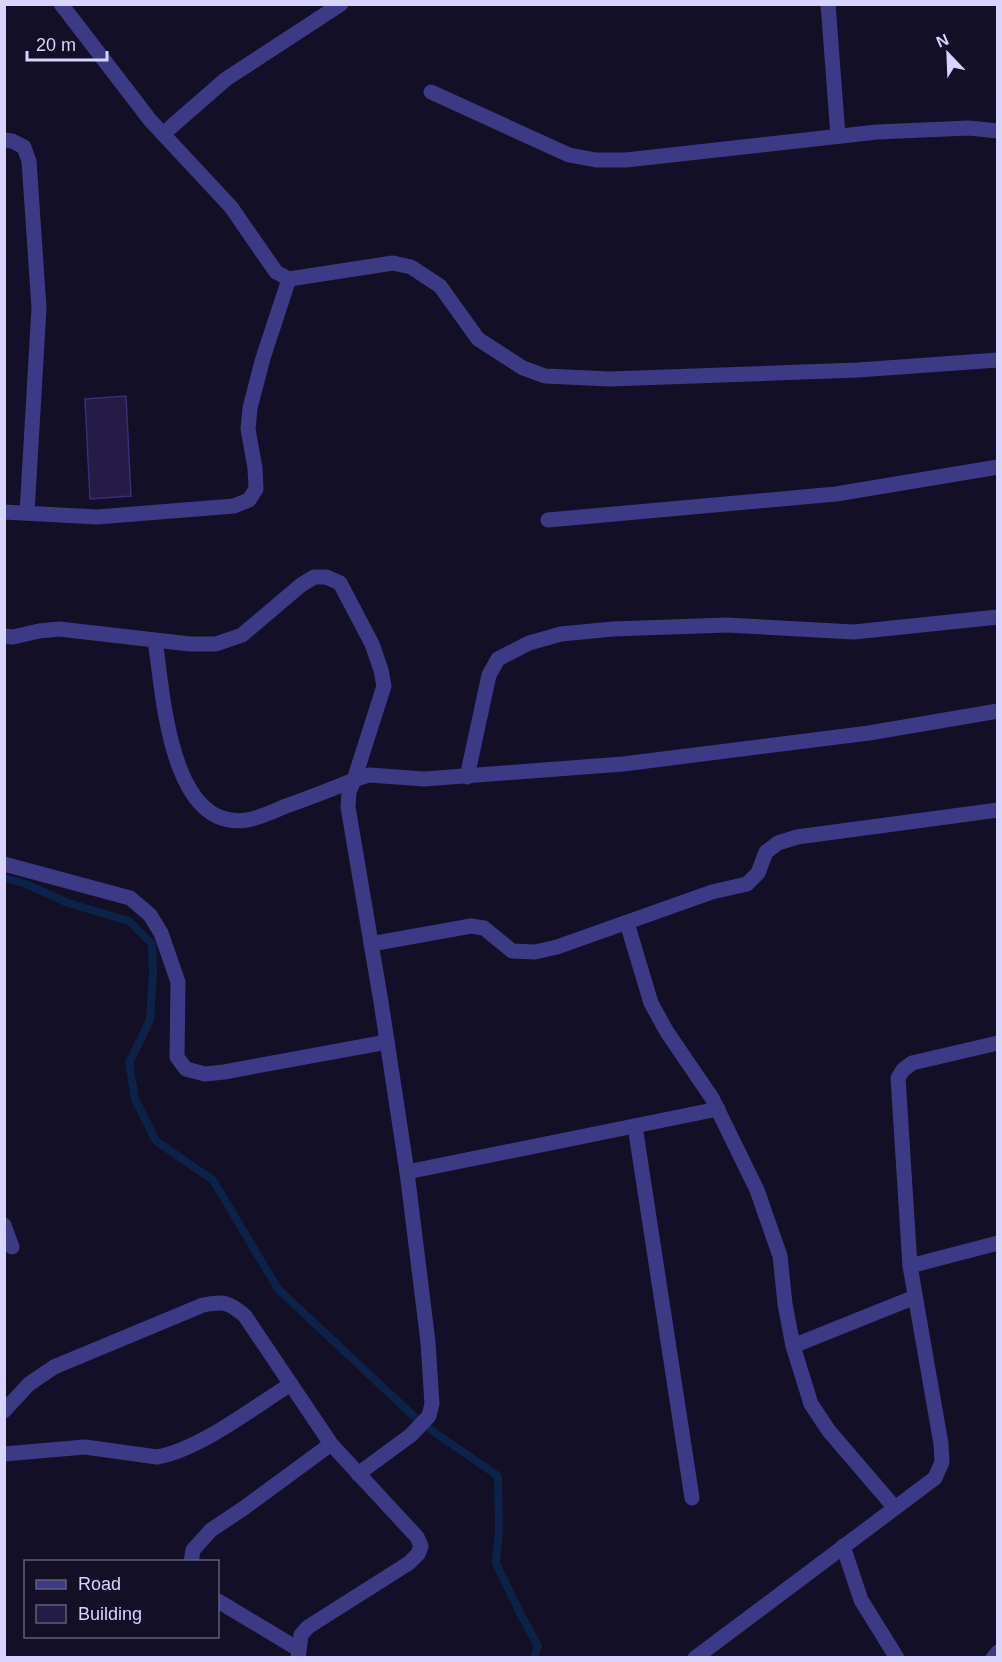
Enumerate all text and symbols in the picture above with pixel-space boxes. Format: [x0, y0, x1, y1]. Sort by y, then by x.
scale bar [27, 24, 106, 62]
north arrow [918, 24, 978, 84]
text: N [934, 31, 951, 51]
text: 20 m [36, 35, 76, 55]
legend [24, 1560, 219, 1638]
text: Road [78, 1574, 121, 1594]
text: Building [78, 1604, 142, 1624]

